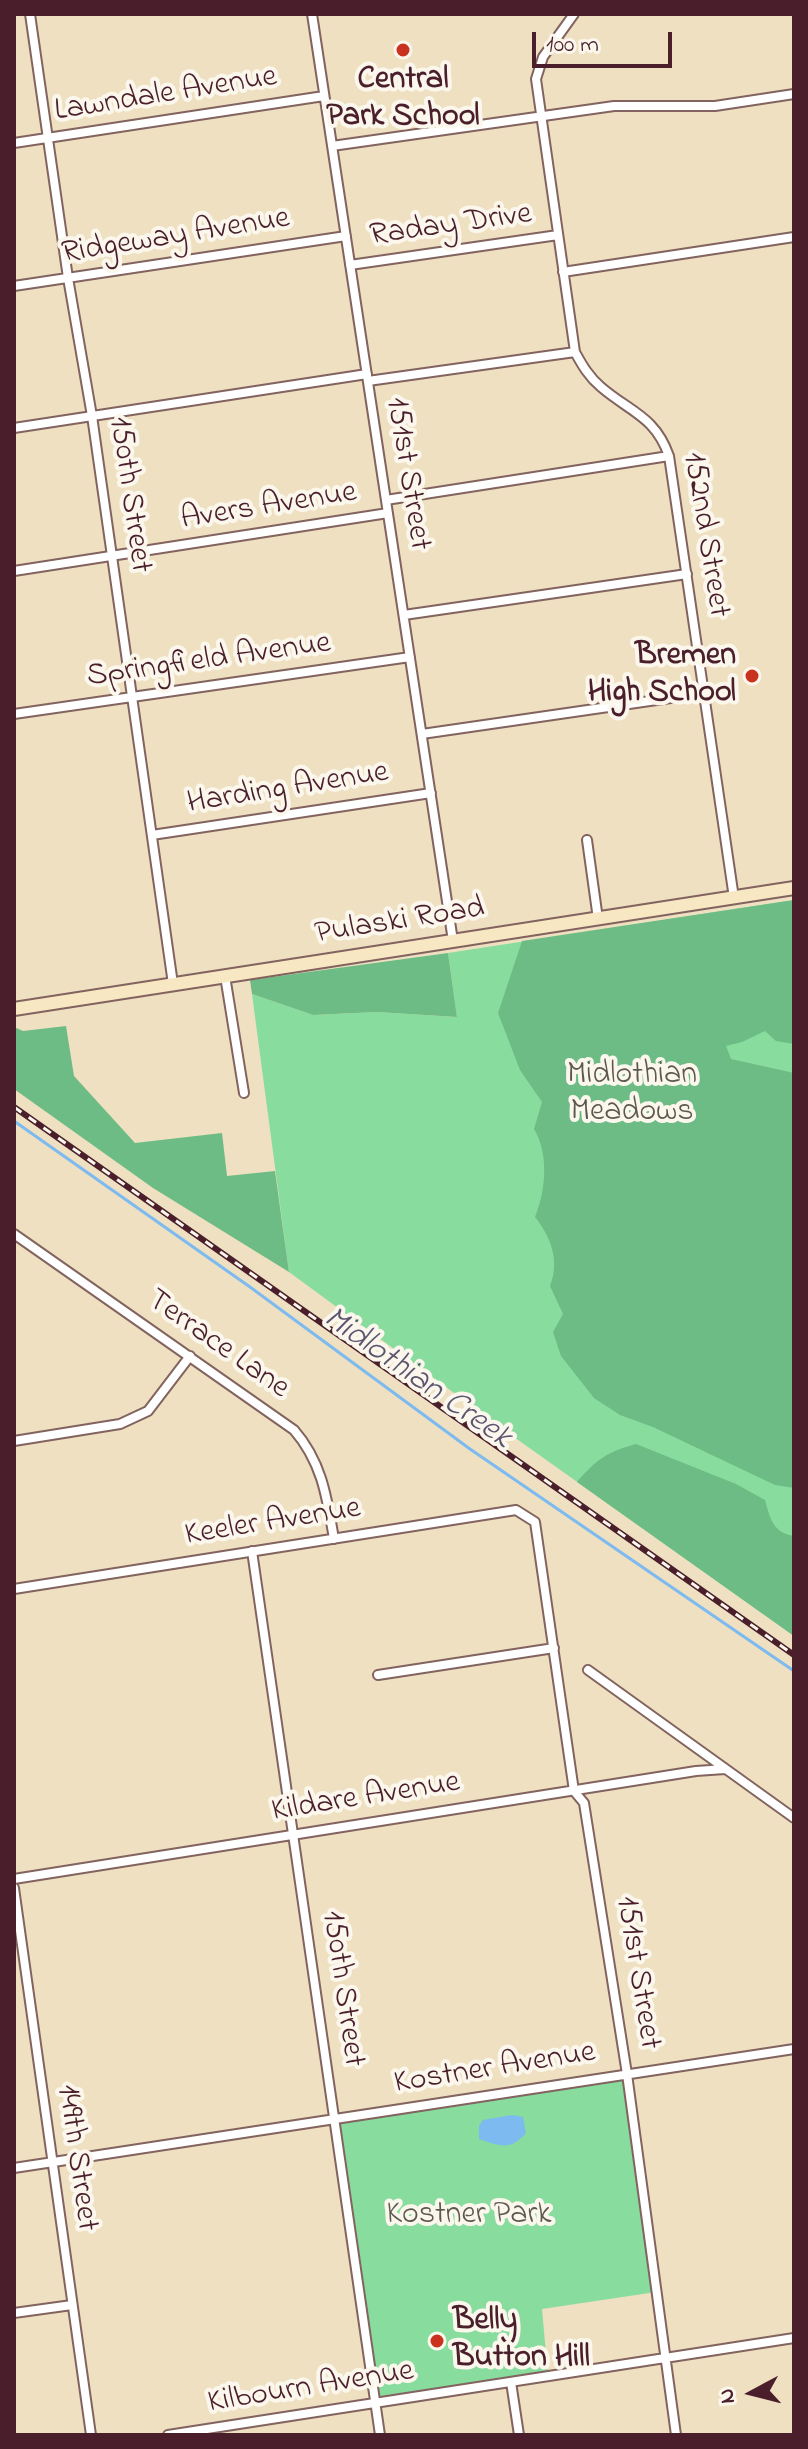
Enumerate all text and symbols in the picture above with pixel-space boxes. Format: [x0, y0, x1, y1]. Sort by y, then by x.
scale bar [536, 16, 676, 66]
text: 100 m [546, 28, 599, 63]
marker: Central Park School [394, 41, 412, 59]
street label: Lawndale Avenue [52, 59, 280, 133]
place label: Central Park School [326, 63, 480, 138]
street label: Raday Drive [368, 197, 534, 257]
street label: Ridgeway Avenue [59, 201, 293, 275]
street label: 151st Street [375, 395, 437, 553]
street label: 150th Street [98, 415, 158, 575]
street label: 152nd Street [672, 450, 736, 620]
street label: Avers Avenue [178, 475, 360, 541]
street label: Springfield Avenue [85, 626, 333, 698]
place label: Bremen High School [588, 639, 736, 714]
marker: Bremen High School [743, 667, 761, 685]
street label: Harding Avenue [185, 755, 391, 825]
street label: Pulaski Road [312, 891, 488, 955]
park label: Midlothian Meadows [567, 1058, 697, 1133]
street label: Terrace Lane [138, 1283, 296, 1409]
water label: Midlothian Creek [314, 1300, 518, 1460]
street label: Keeler Avenue [182, 1491, 364, 1557]
street label: Kildare Avenue [269, 1765, 463, 1833]
street label: 151st Street [605, 1894, 667, 2052]
street label: 150th Street [311, 1909, 371, 2069]
street label: Kostner Avenue [392, 2035, 598, 2105]
street label: 149th Street [46, 2082, 104, 2234]
park label: Kostner Park [386, 2198, 552, 2236]
place label: Belly Button Hill [453, 2304, 590, 2379]
marker: Belly Button Hill [428, 2332, 446, 2350]
north arrow [712, 2353, 792, 2433]
street label: Kilbourn Avenue [205, 2354, 417, 2424]
text: N [711, 2387, 745, 2405]

